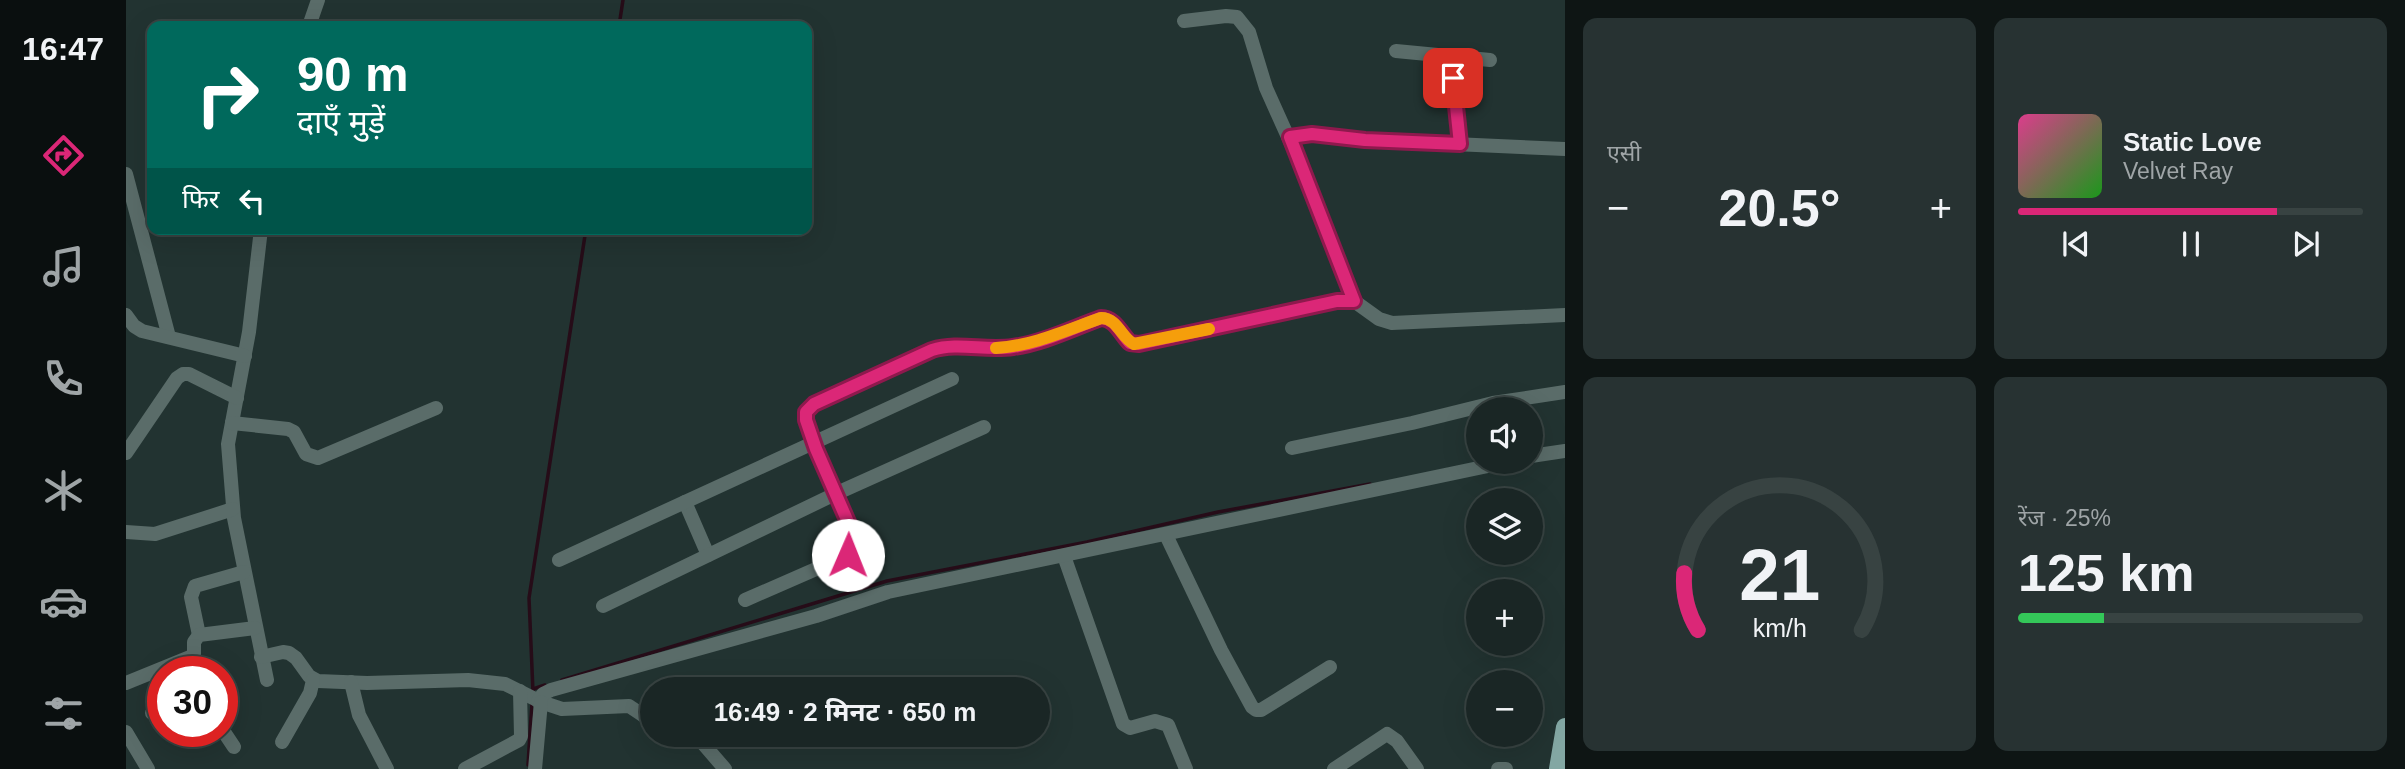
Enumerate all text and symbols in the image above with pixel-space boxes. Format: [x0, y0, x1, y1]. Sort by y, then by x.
text: 16:47 [22, 31, 104, 67]
text: 90 m [297, 47, 409, 101]
pin [1423, 48, 1483, 108]
icon: right [182, 49, 273, 140]
icon: arrive [1434, 59, 1472, 97]
text: दाएँ मुड़ें [297, 104, 385, 140]
text: Static Love [2123, 127, 2262, 157]
icon: directions [39, 131, 88, 180]
text: एसी [1607, 140, 1641, 166]
text: Velvet Ray [2123, 158, 2233, 184]
text: 20.5° [1718, 179, 1841, 237]
icon: left [233, 182, 271, 220]
text: फिर [182, 184, 219, 214]
text: − [1607, 187, 1629, 229]
text: + [1930, 187, 1952, 229]
icon: previous [2057, 225, 2095, 263]
icon: pause [2172, 225, 2210, 263]
icon: next [2287, 225, 2325, 263]
icon: music [39, 242, 88, 291]
icon: phone [39, 354, 88, 403]
map controls [1466, 397, 1543, 747]
button: sound [1466, 397, 1543, 474]
icon: climate [39, 466, 88, 515]
button: layers [1466, 488, 1543, 565]
text: रेंज · 25% [2018, 505, 2111, 531]
position arrow [811, 518, 885, 592]
text: 21 [1739, 534, 1820, 615]
text: 125 km [2018, 544, 2194, 602]
icon: car [39, 577, 88, 626]
button: + [1466, 579, 1543, 656]
text: km/h [1752, 614, 1807, 642]
speed limit sign: 30 [147, 656, 238, 747]
button: − [1466, 670, 1543, 747]
icon: filters [39, 689, 88, 738]
text: 16:49 · 2 मिनट · 650 m [714, 697, 976, 727]

